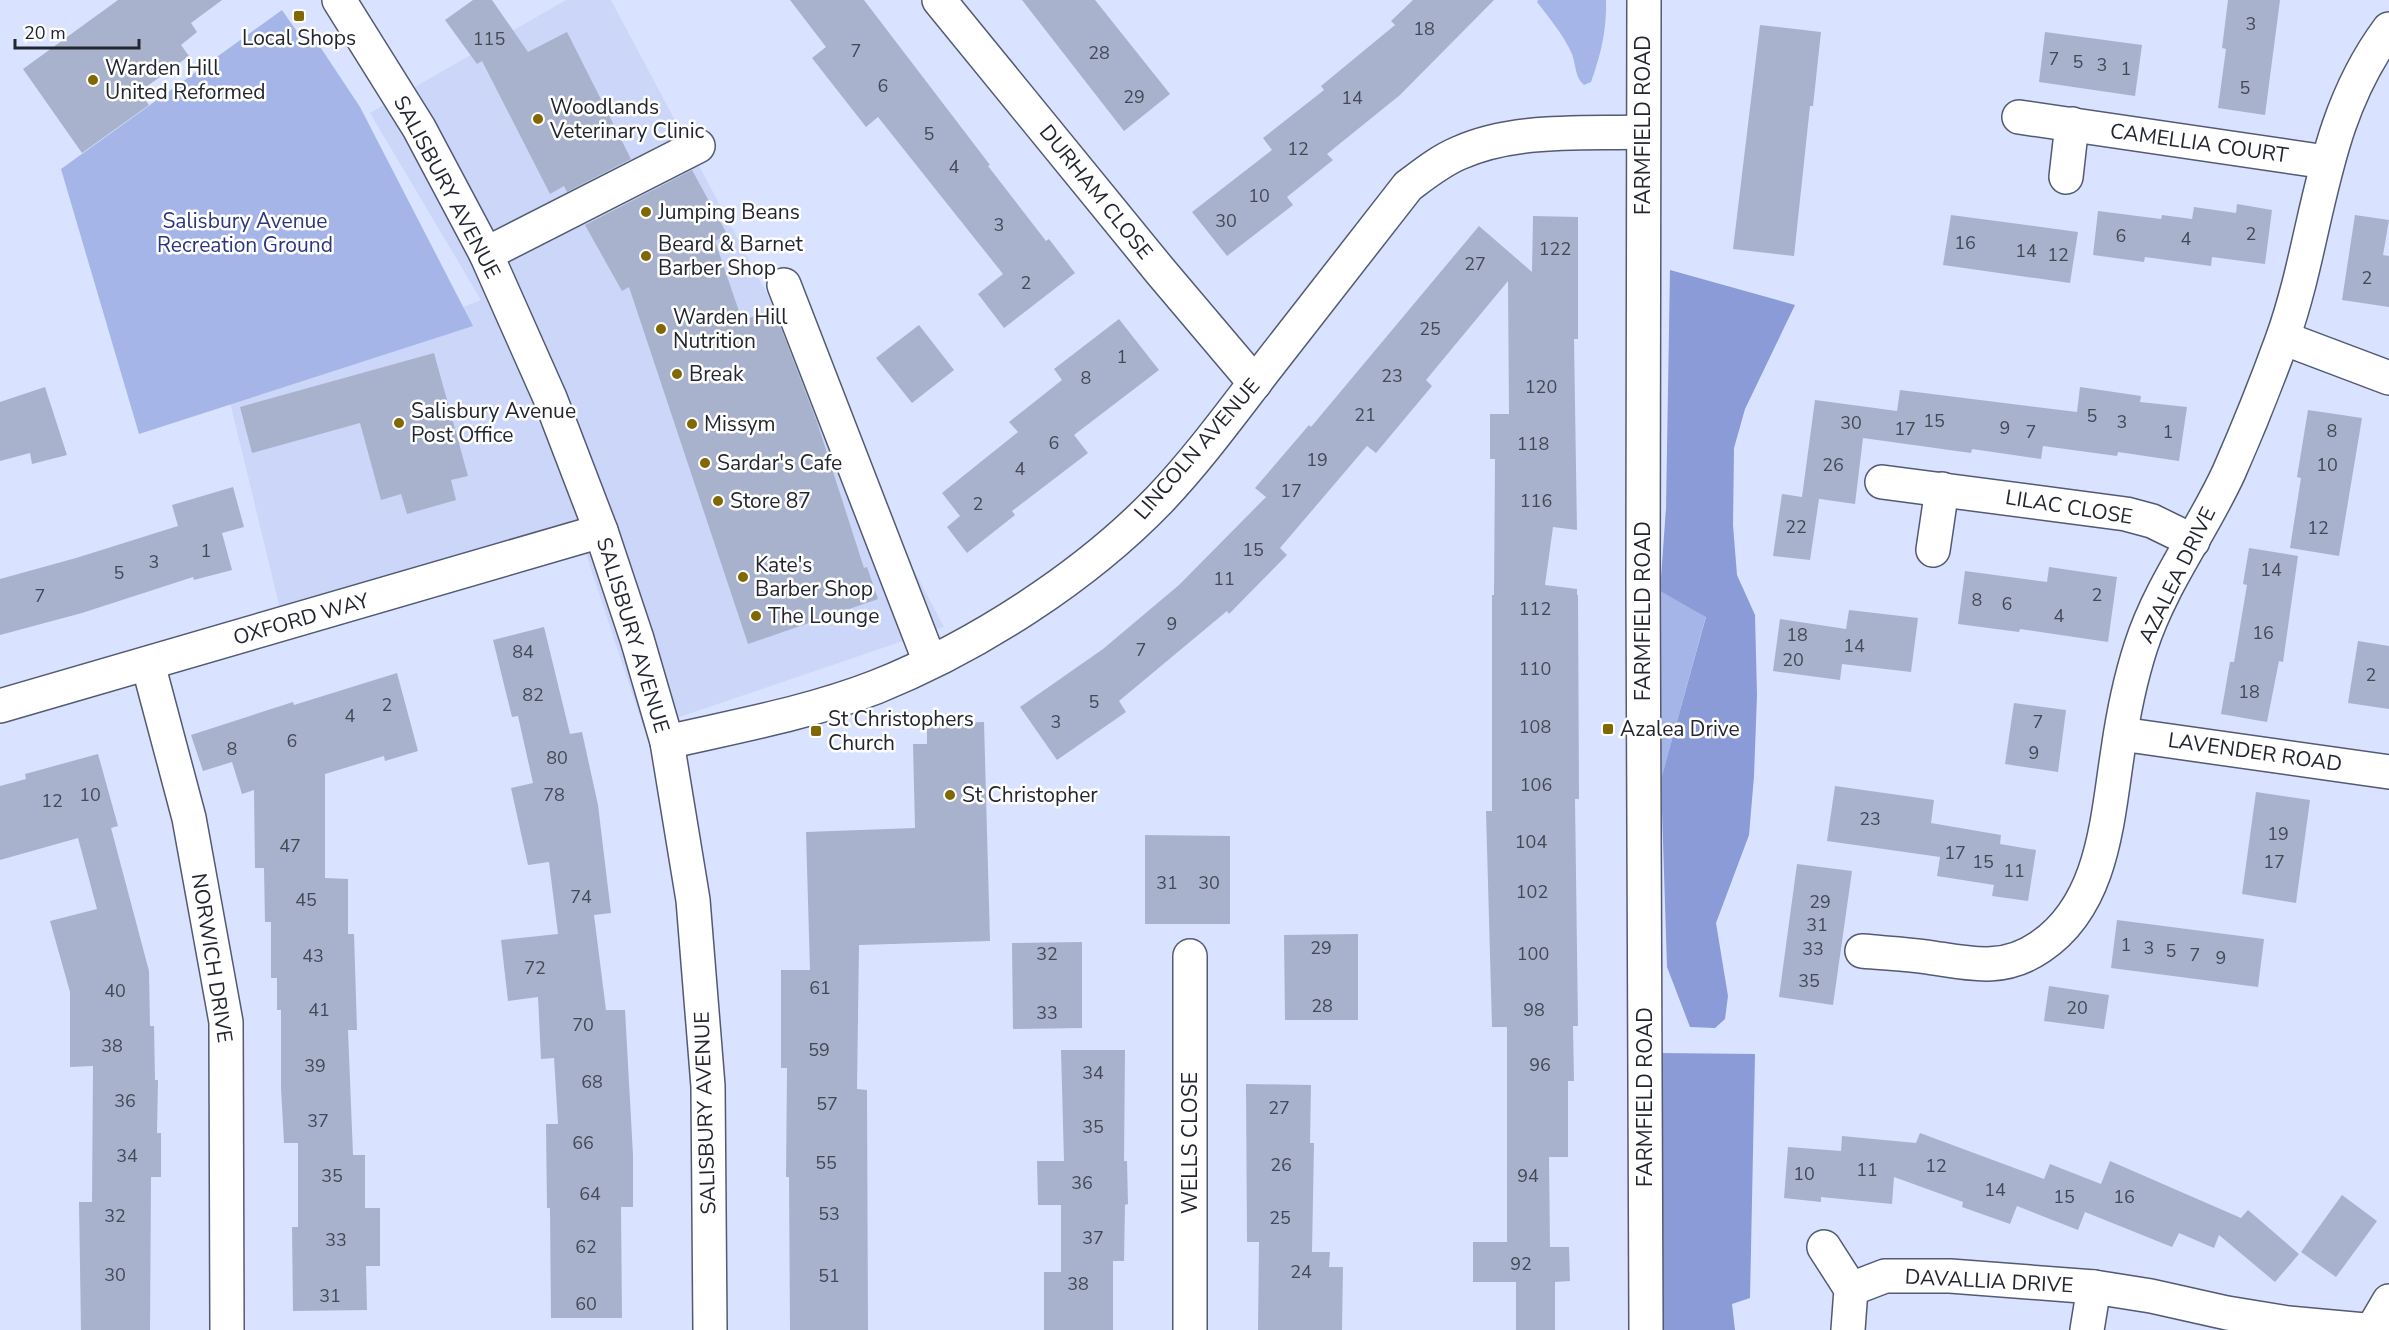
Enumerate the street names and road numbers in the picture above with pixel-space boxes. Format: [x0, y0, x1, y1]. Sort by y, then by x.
street label: FARMFIELD ROAD [1629, 35, 1657, 215]
street label: SALISBURY AVENUE [387, 91, 507, 283]
street label: CAMELLIA COURT [2108, 117, 2290, 169]
street label: DURHAM CLOSE [1033, 119, 1159, 265]
street label: LINCOLN AVENUE [1128, 372, 1266, 526]
street label: LILAC CLOSE [2003, 483, 2135, 531]
street label: AZALEA DRIVE [2132, 502, 2222, 648]
street label: FARMFIELD ROAD [1629, 521, 1657, 701]
street label: SALISBURY AVENUE [590, 534, 676, 736]
street label: OXFORD WAY [230, 586, 373, 652]
street label: LAVENDER ROAD [2166, 726, 2344, 778]
street label: NORWICH DRIVE [185, 871, 239, 1045]
street label: FARMFIELD ROAD [1631, 1007, 1659, 1187]
street label: SALISBURY AVENUE [687, 1011, 723, 1215]
street label: WELLS CLOSE [1176, 1072, 1204, 1214]
street label: DAVALLIA DRIVE [1904, 1263, 2074, 1299]

